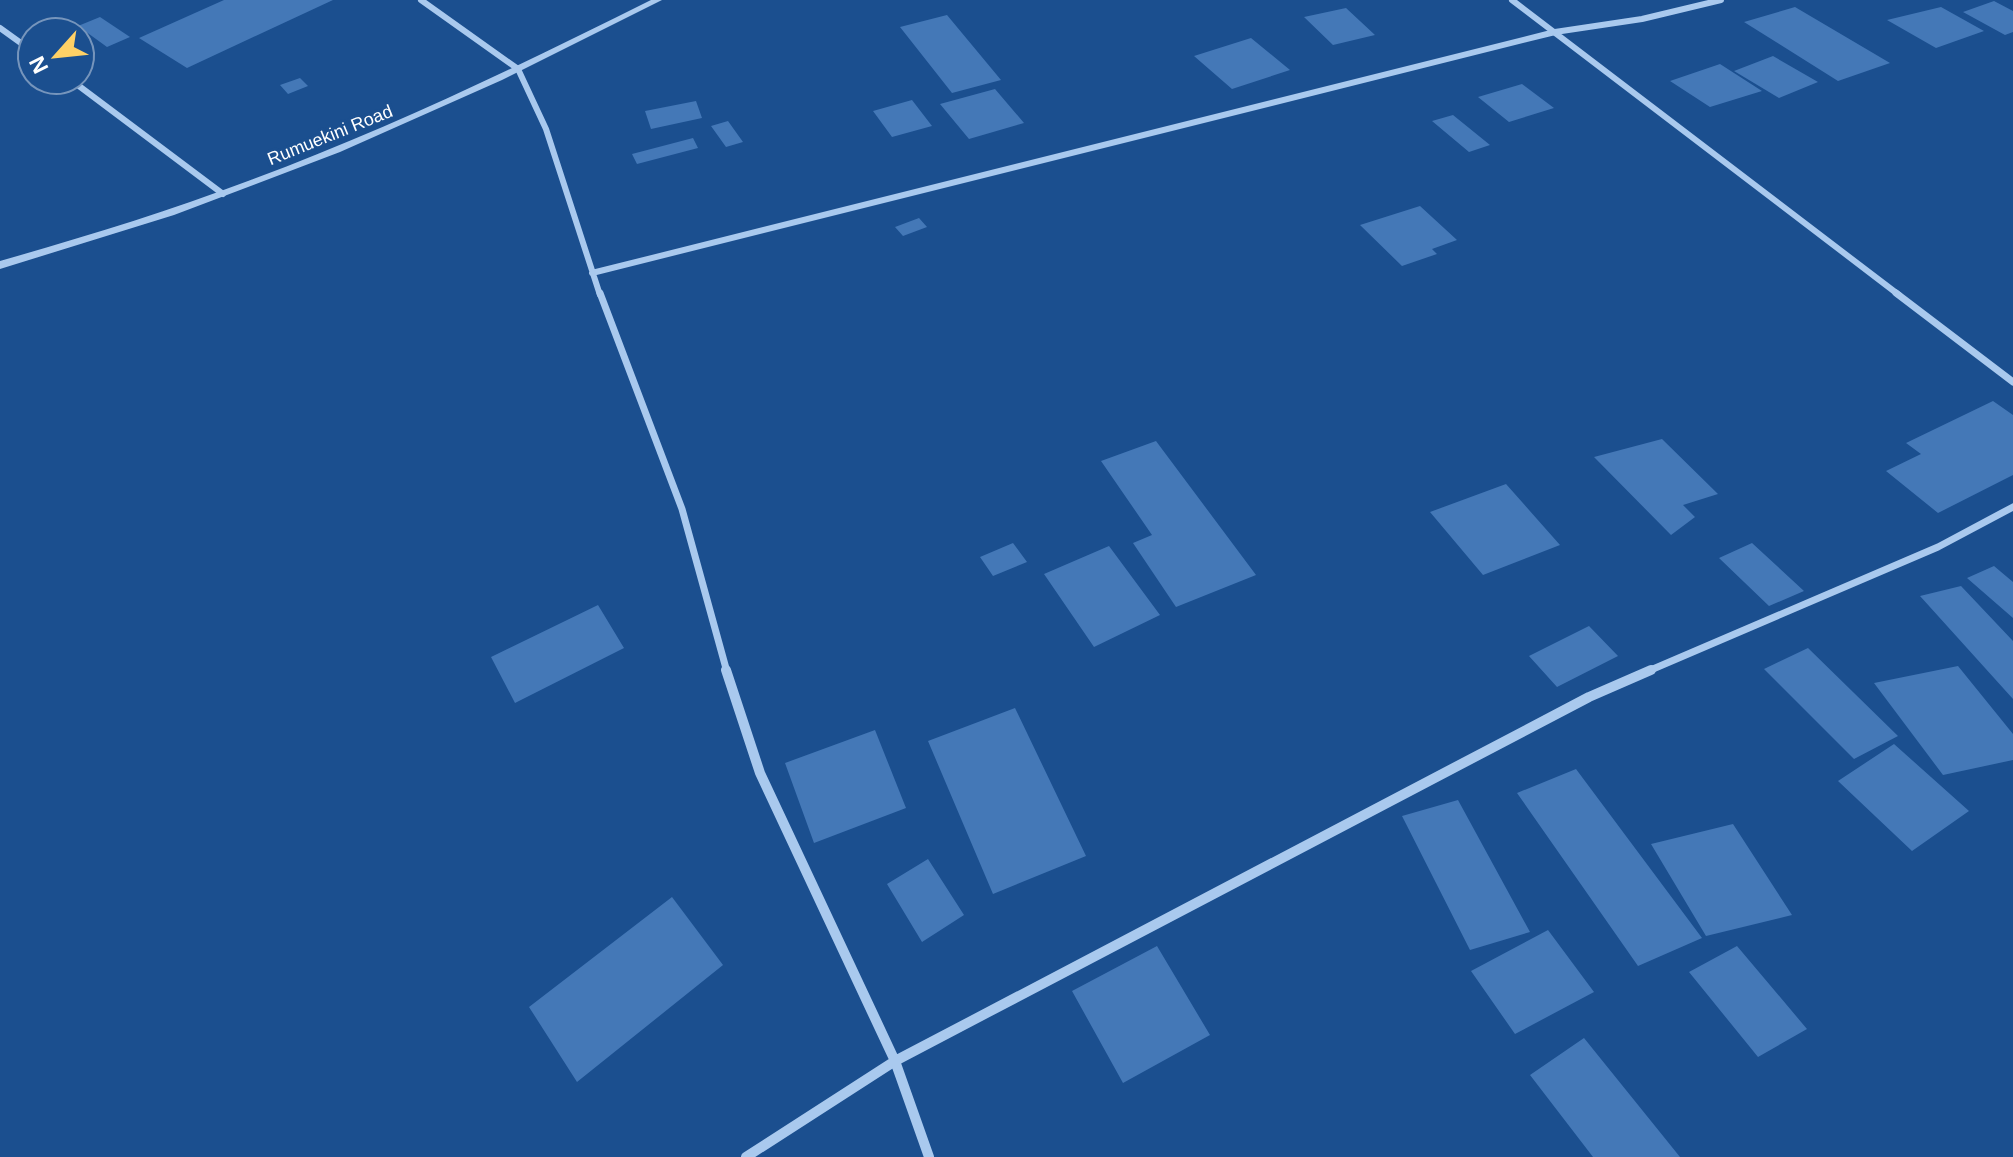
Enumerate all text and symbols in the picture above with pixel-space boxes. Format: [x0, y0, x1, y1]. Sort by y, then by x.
north arrow [16, 16, 96, 96]
text: N [24, 52, 53, 78]
street label: Rumuekini Road [265, 101, 395, 169]

